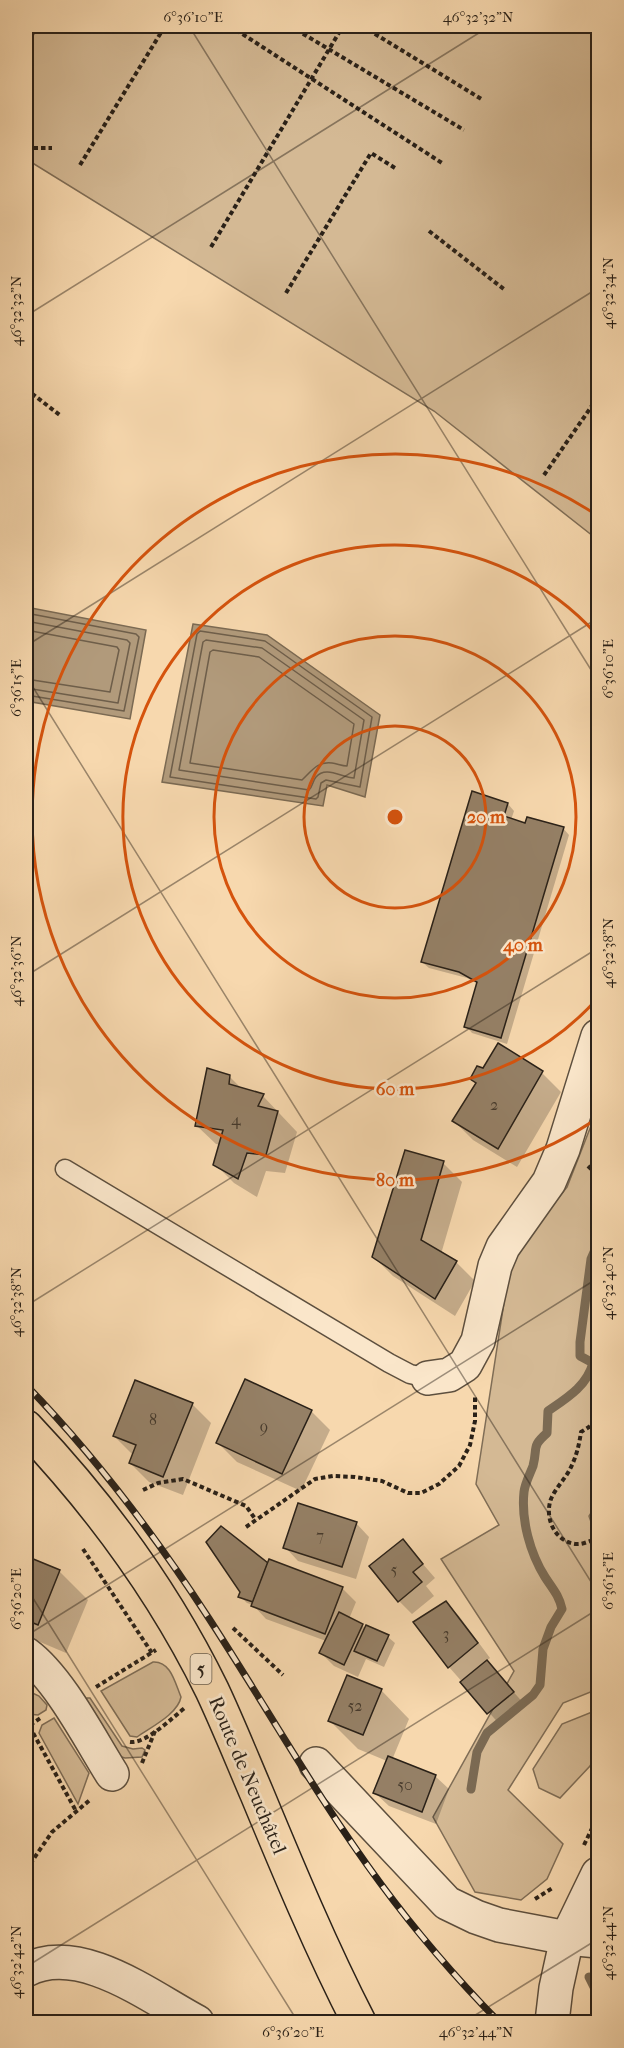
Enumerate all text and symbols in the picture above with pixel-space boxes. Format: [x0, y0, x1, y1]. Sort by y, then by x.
text: 6°36'10"E [163, 8, 223, 26]
text: 46°32'32"N [443, 8, 514, 26]
text: 46°32'34"N [599, 257, 617, 329]
text: 46°32'32"N [7, 275, 25, 346]
text: 6°36'10"E [599, 639, 617, 699]
text: 6°36'15"E [7, 659, 25, 717]
centre of rings [385, 807, 405, 827]
text: 20 m [467, 807, 506, 828]
text: 46°32'38"N [599, 917, 617, 988]
text: 46°32'36"N [7, 935, 25, 1007]
text: 40 m [502, 935, 544, 956]
text: 60 m [376, 1079, 415, 1100]
house number: 2 [490, 1095, 498, 1114]
house number: 4 [231, 1110, 241, 1129]
text: 80 m [376, 1170, 415, 1191]
text: 46°32'40"N [599, 1245, 617, 1320]
text: 46°32'38"N [7, 1266, 25, 1337]
house number: 8 [149, 1410, 157, 1429]
house number: 9 [260, 1417, 268, 1436]
house number: 7 [316, 1526, 324, 1545]
text: 6°36'15"E [599, 1552, 617, 1610]
house number: 5 [391, 1560, 398, 1579]
text: 6°36'20"E [7, 1568, 25, 1630]
house number: 3 [443, 1624, 449, 1643]
road number: 5 [190, 1654, 212, 1684]
street label: Route de Neuchâtel [204, 1693, 291, 1858]
house number: 52 [347, 1696, 363, 1715]
house number: 50 [397, 1775, 413, 1794]
text: 46°32'44"N [599, 1905, 617, 1980]
text: 46°32'42"N [7, 1925, 25, 1999]
text: 6°36'20"E [262, 2023, 324, 2041]
text: 46°32'44"N [439, 2023, 514, 2041]

